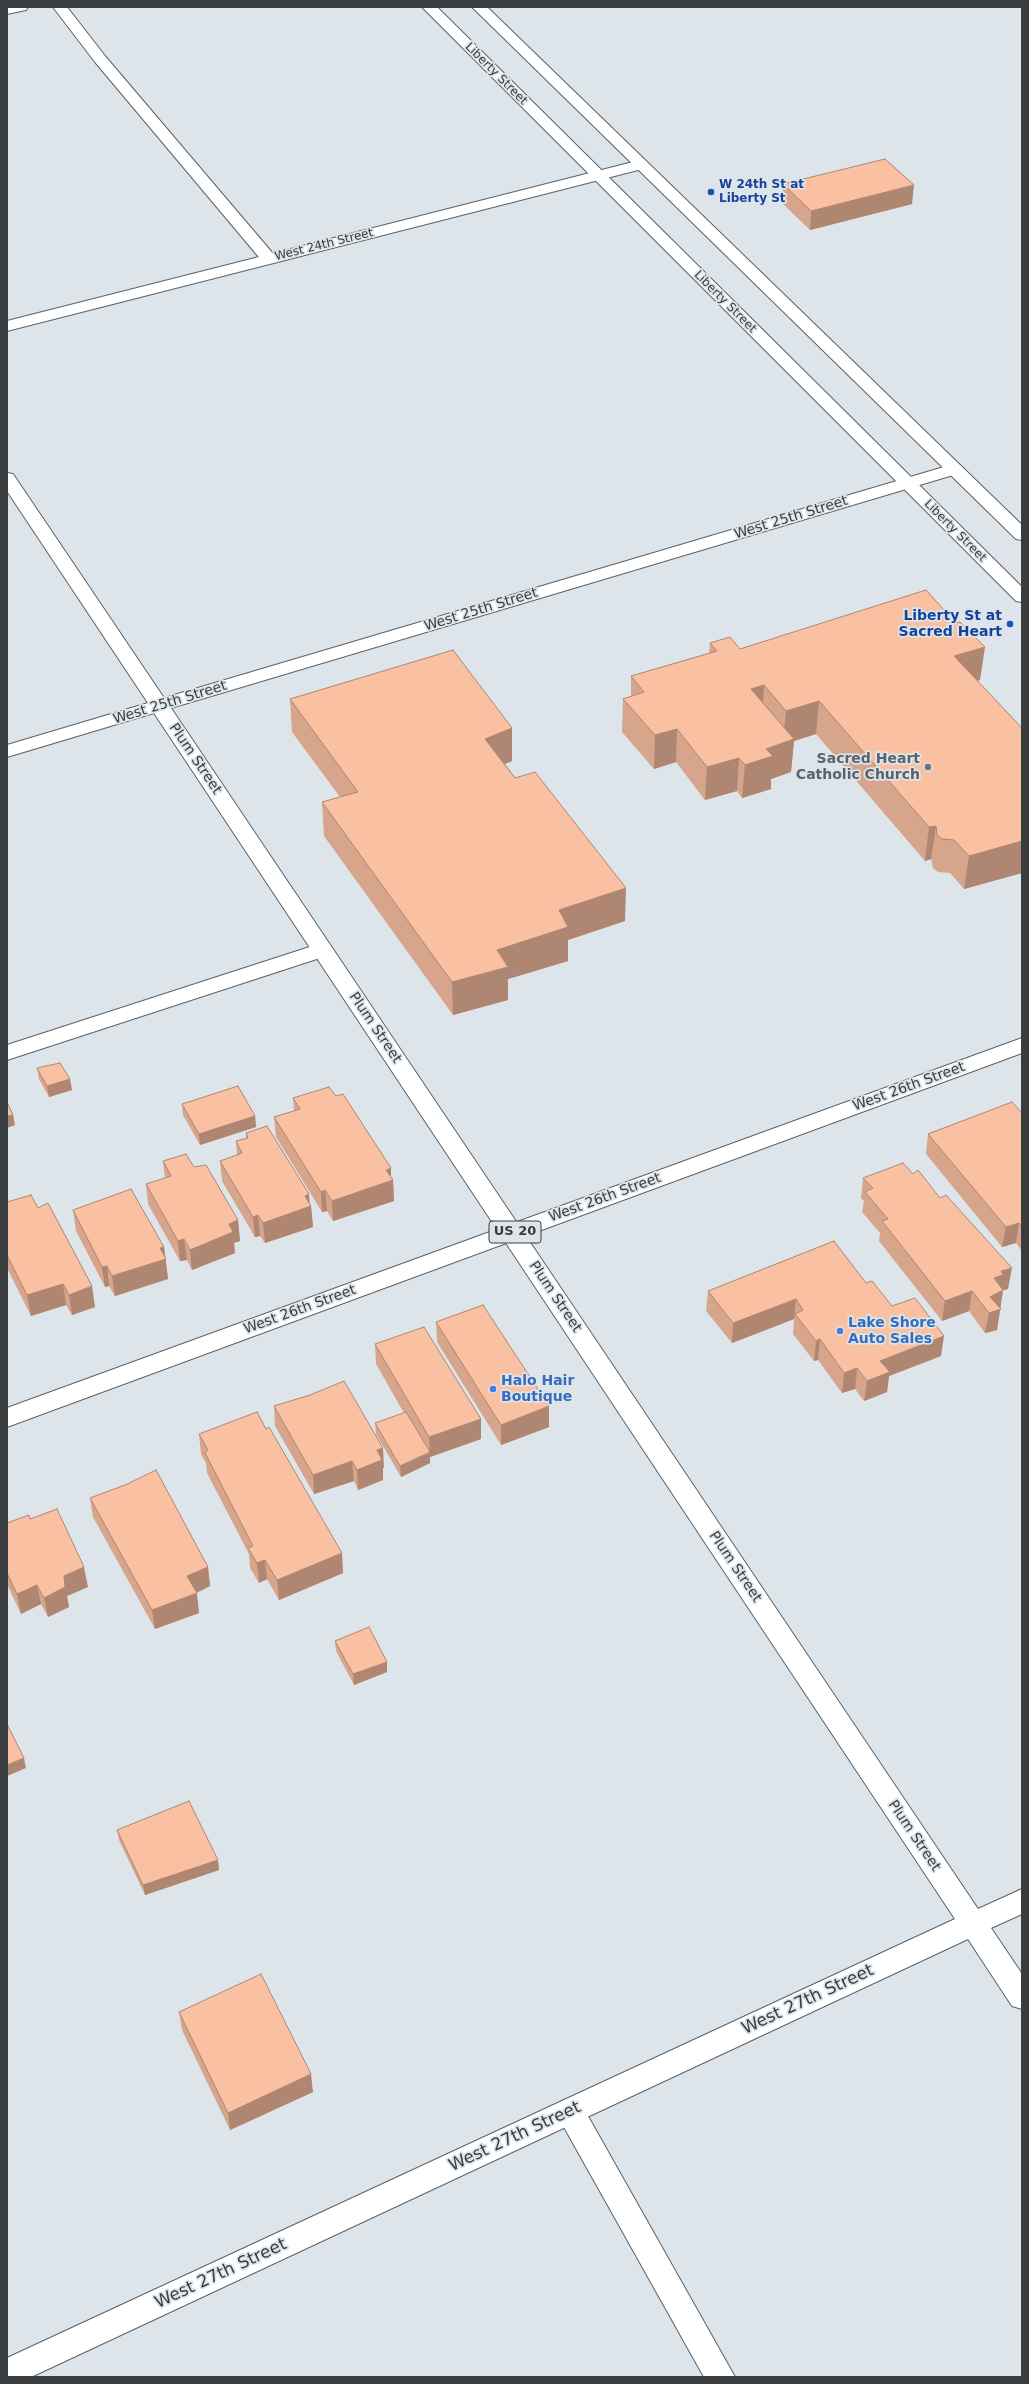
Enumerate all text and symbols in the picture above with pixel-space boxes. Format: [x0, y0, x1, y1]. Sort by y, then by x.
street label: Liberty Street [462, 40, 530, 108]
place label: W 24th St at Liberty St [719, 178, 804, 206]
marker: W 24th St at Liberty St [706, 187, 716, 197]
street label: West 24th Street [273, 226, 375, 264]
street label: Liberty Street [691, 268, 759, 336]
street label: West 25th Street [732, 493, 850, 543]
street label: Liberty Street [921, 497, 989, 565]
street label: West 25th Street [422, 585, 540, 635]
place label: Liberty St at Sacred Heart [899, 608, 1002, 640]
marker: Liberty St at Sacred Heart [1005, 619, 1015, 629]
street label: West 25th Street [111, 678, 229, 728]
street label: Plum Street [165, 720, 225, 798]
place label: Sacred Heart Catholic Church [796, 751, 920, 784]
marker: Sacred Heart Catholic Church [923, 762, 933, 772]
street label: Plum Street [345, 989, 405, 1067]
street label: West 26th Street [851, 1059, 967, 1115]
street label: West 26th Street [547, 1170, 663, 1226]
road number: US 20 [489, 1221, 541, 1243]
street label: Plum Street [525, 1258, 585, 1336]
street label: West 26th Street [242, 1282, 358, 1338]
place label: Lake Shore Auto Sales [848, 1315, 936, 1348]
marker: Lake Shore Auto Sales [835, 1326, 845, 1336]
place label: Halo Hair Boutique [501, 1373, 574, 1406]
marker: Halo Hair Boutique [488, 1384, 498, 1394]
street label: Plum Street [705, 1528, 765, 1606]
street label: Plum Street [884, 1797, 944, 1875]
street label: West 27th Street [739, 1960, 877, 2040]
street label: West 27th Street [446, 2097, 584, 2177]
street label: West 27th Street [152, 2234, 290, 2314]

